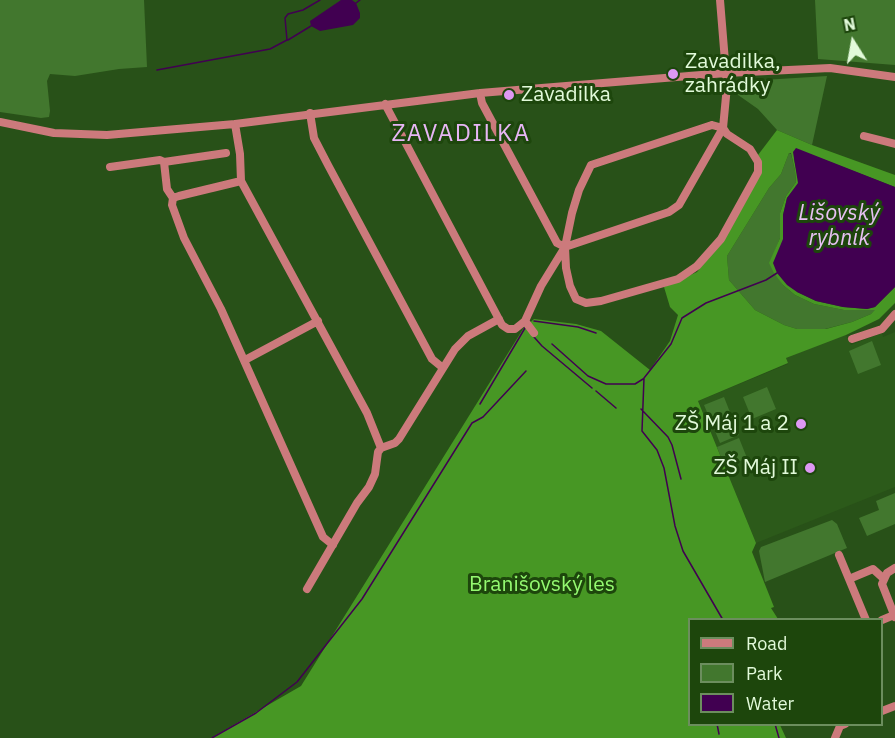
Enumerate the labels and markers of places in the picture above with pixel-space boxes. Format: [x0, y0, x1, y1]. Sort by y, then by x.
place label: Zavadilka, zahrádky [685, 49, 781, 99]
marker: Zavadilka, zahrádky [666, 67, 680, 81]
place label: Zavadilka [521, 82, 611, 108]
marker: Zavadilka [502, 88, 516, 102]
place label: ZŠ Máj 1 a 2 [675, 411, 789, 437]
marker: ZŠ Máj 1 a 2 [794, 417, 808, 431]
place label: ZŠ Máj II [713, 455, 798, 481]
marker: ZŠ Máj II [803, 461, 817, 475]

